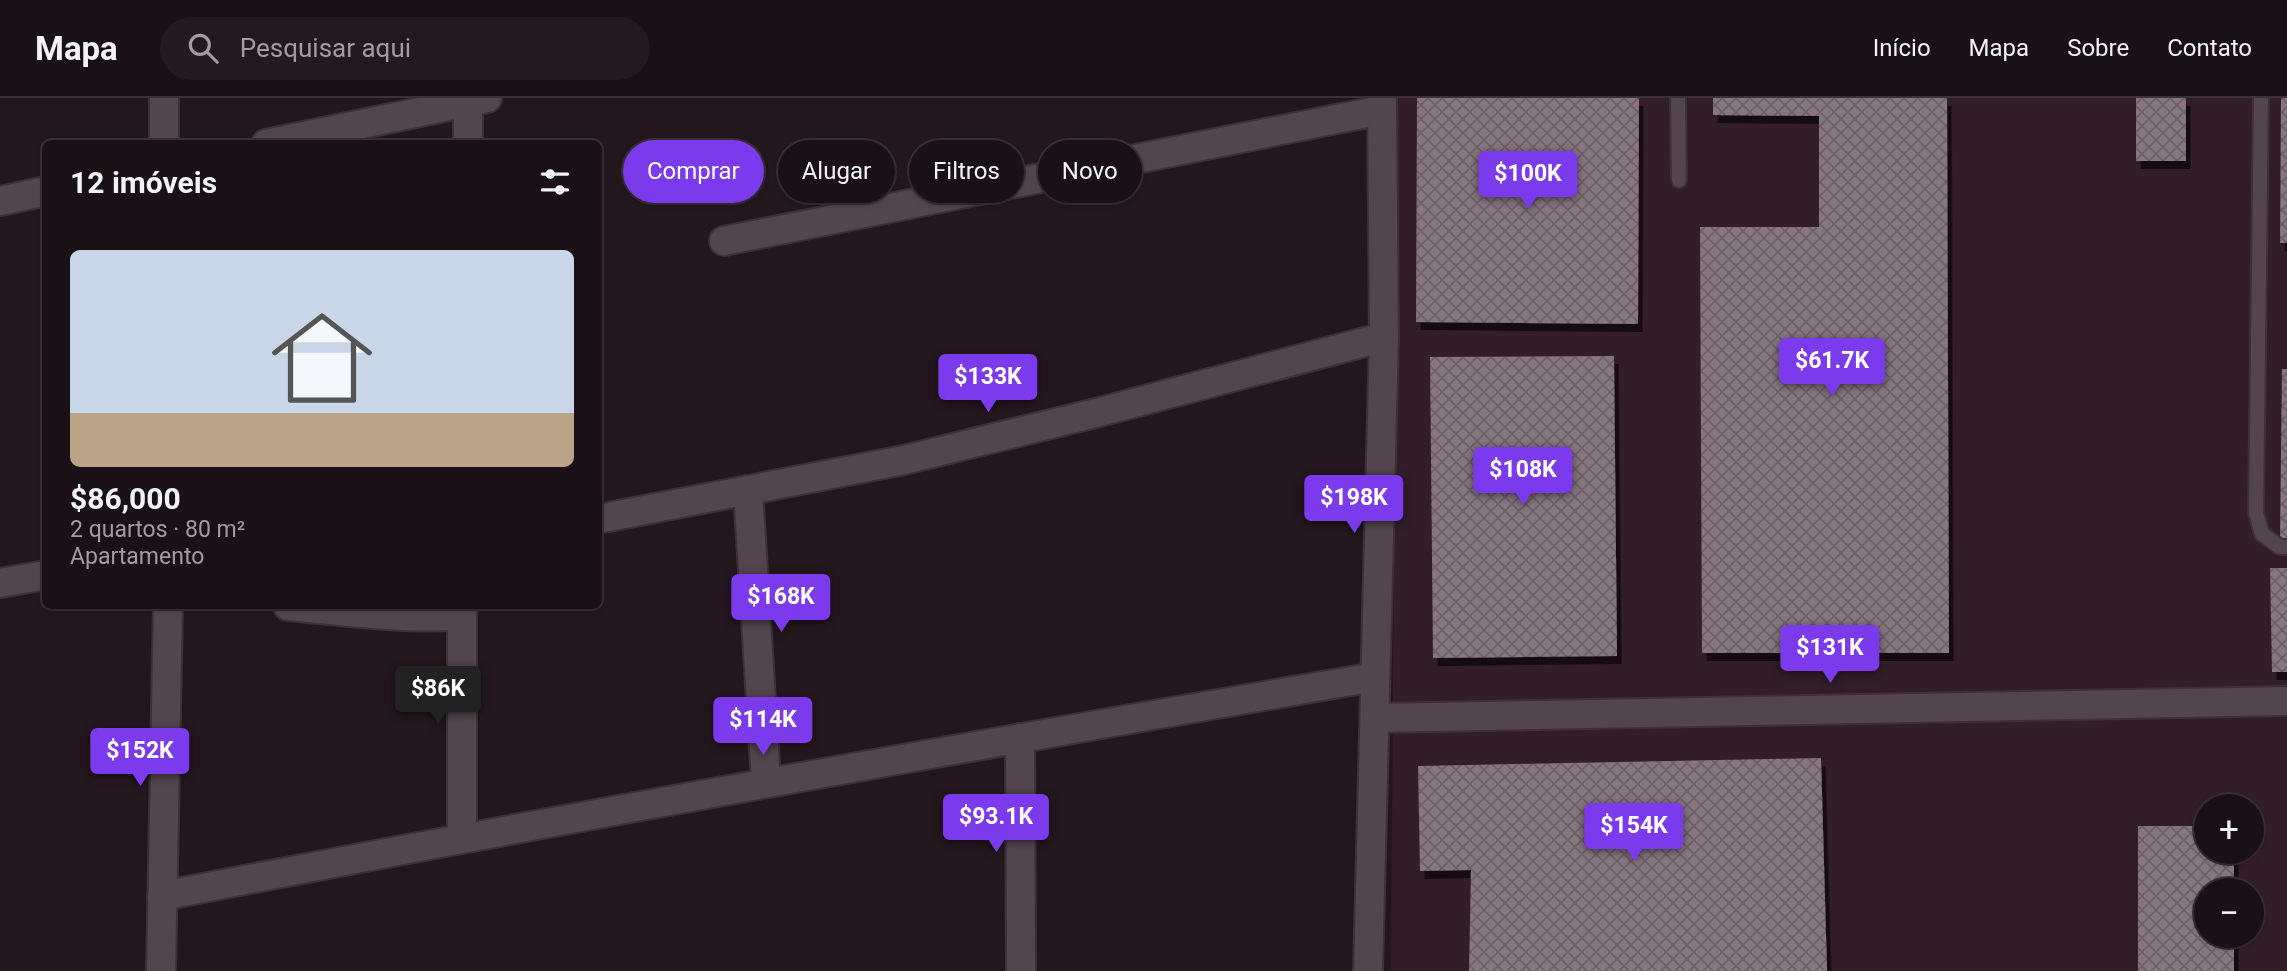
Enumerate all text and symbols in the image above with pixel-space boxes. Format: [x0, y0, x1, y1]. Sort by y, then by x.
search box [160, 17, 650, 80]
text: Mapa [35, 29, 118, 68]
icon: search [184, 29, 222, 67]
text: Pesquisar aqui [240, 33, 411, 63]
text: Início [1873, 34, 1931, 62]
text: Mapa [1969, 34, 2029, 62]
text: Sobre [2067, 34, 2129, 62]
text: Contato [2167, 34, 2252, 62]
chip: Comprar [623, 140, 764, 203]
chip: Alugar [778, 140, 895, 203]
chip: Filtros [909, 140, 1024, 203]
chip: Novo [1038, 140, 1142, 203]
pin: $100K [1479, 152, 1577, 211]
text: $100K [1494, 160, 1562, 187]
icon: filters [536, 163, 574, 201]
text: 12 imóveis [70, 165, 217, 200]
icon: home [259, 295, 385, 421]
pin: $61.7K [1775, 338, 1889, 398]
text: $61.7K [1795, 347, 1869, 374]
pin: $133K [939, 354, 1037, 414]
text: $133K [954, 363, 1022, 390]
pin: $108K [1474, 448, 1572, 507]
text: $108K [1489, 456, 1557, 483]
pin: $198K [1305, 476, 1403, 535]
text: $86,000 [70, 481, 181, 516]
text: $198K [1320, 484, 1388, 511]
text: 2 quartos · 80 m² [70, 516, 245, 543]
text: Apartamento [70, 543, 204, 570]
pin: $168K [732, 574, 830, 634]
text: $168K [747, 583, 815, 610]
pin: $131K [1781, 626, 1879, 685]
text: $131K [1796, 634, 1864, 661]
pin: $86K [397, 666, 479, 726]
text: $86K [411, 675, 465, 702]
pin: $114K [714, 698, 812, 757]
text: $114K [729, 706, 797, 733]
pin: $152K [91, 728, 189, 788]
text: $152K [106, 737, 174, 764]
pin: $93.1K [939, 794, 1053, 854]
map controls [2194, 794, 2264, 948]
button: + [2194, 794, 2264, 864]
text: $93.1K [959, 803, 1033, 830]
pin: $154K [1585, 804, 1683, 863]
text: $154K [1600, 812, 1668, 839]
button: − [2194, 878, 2264, 948]

